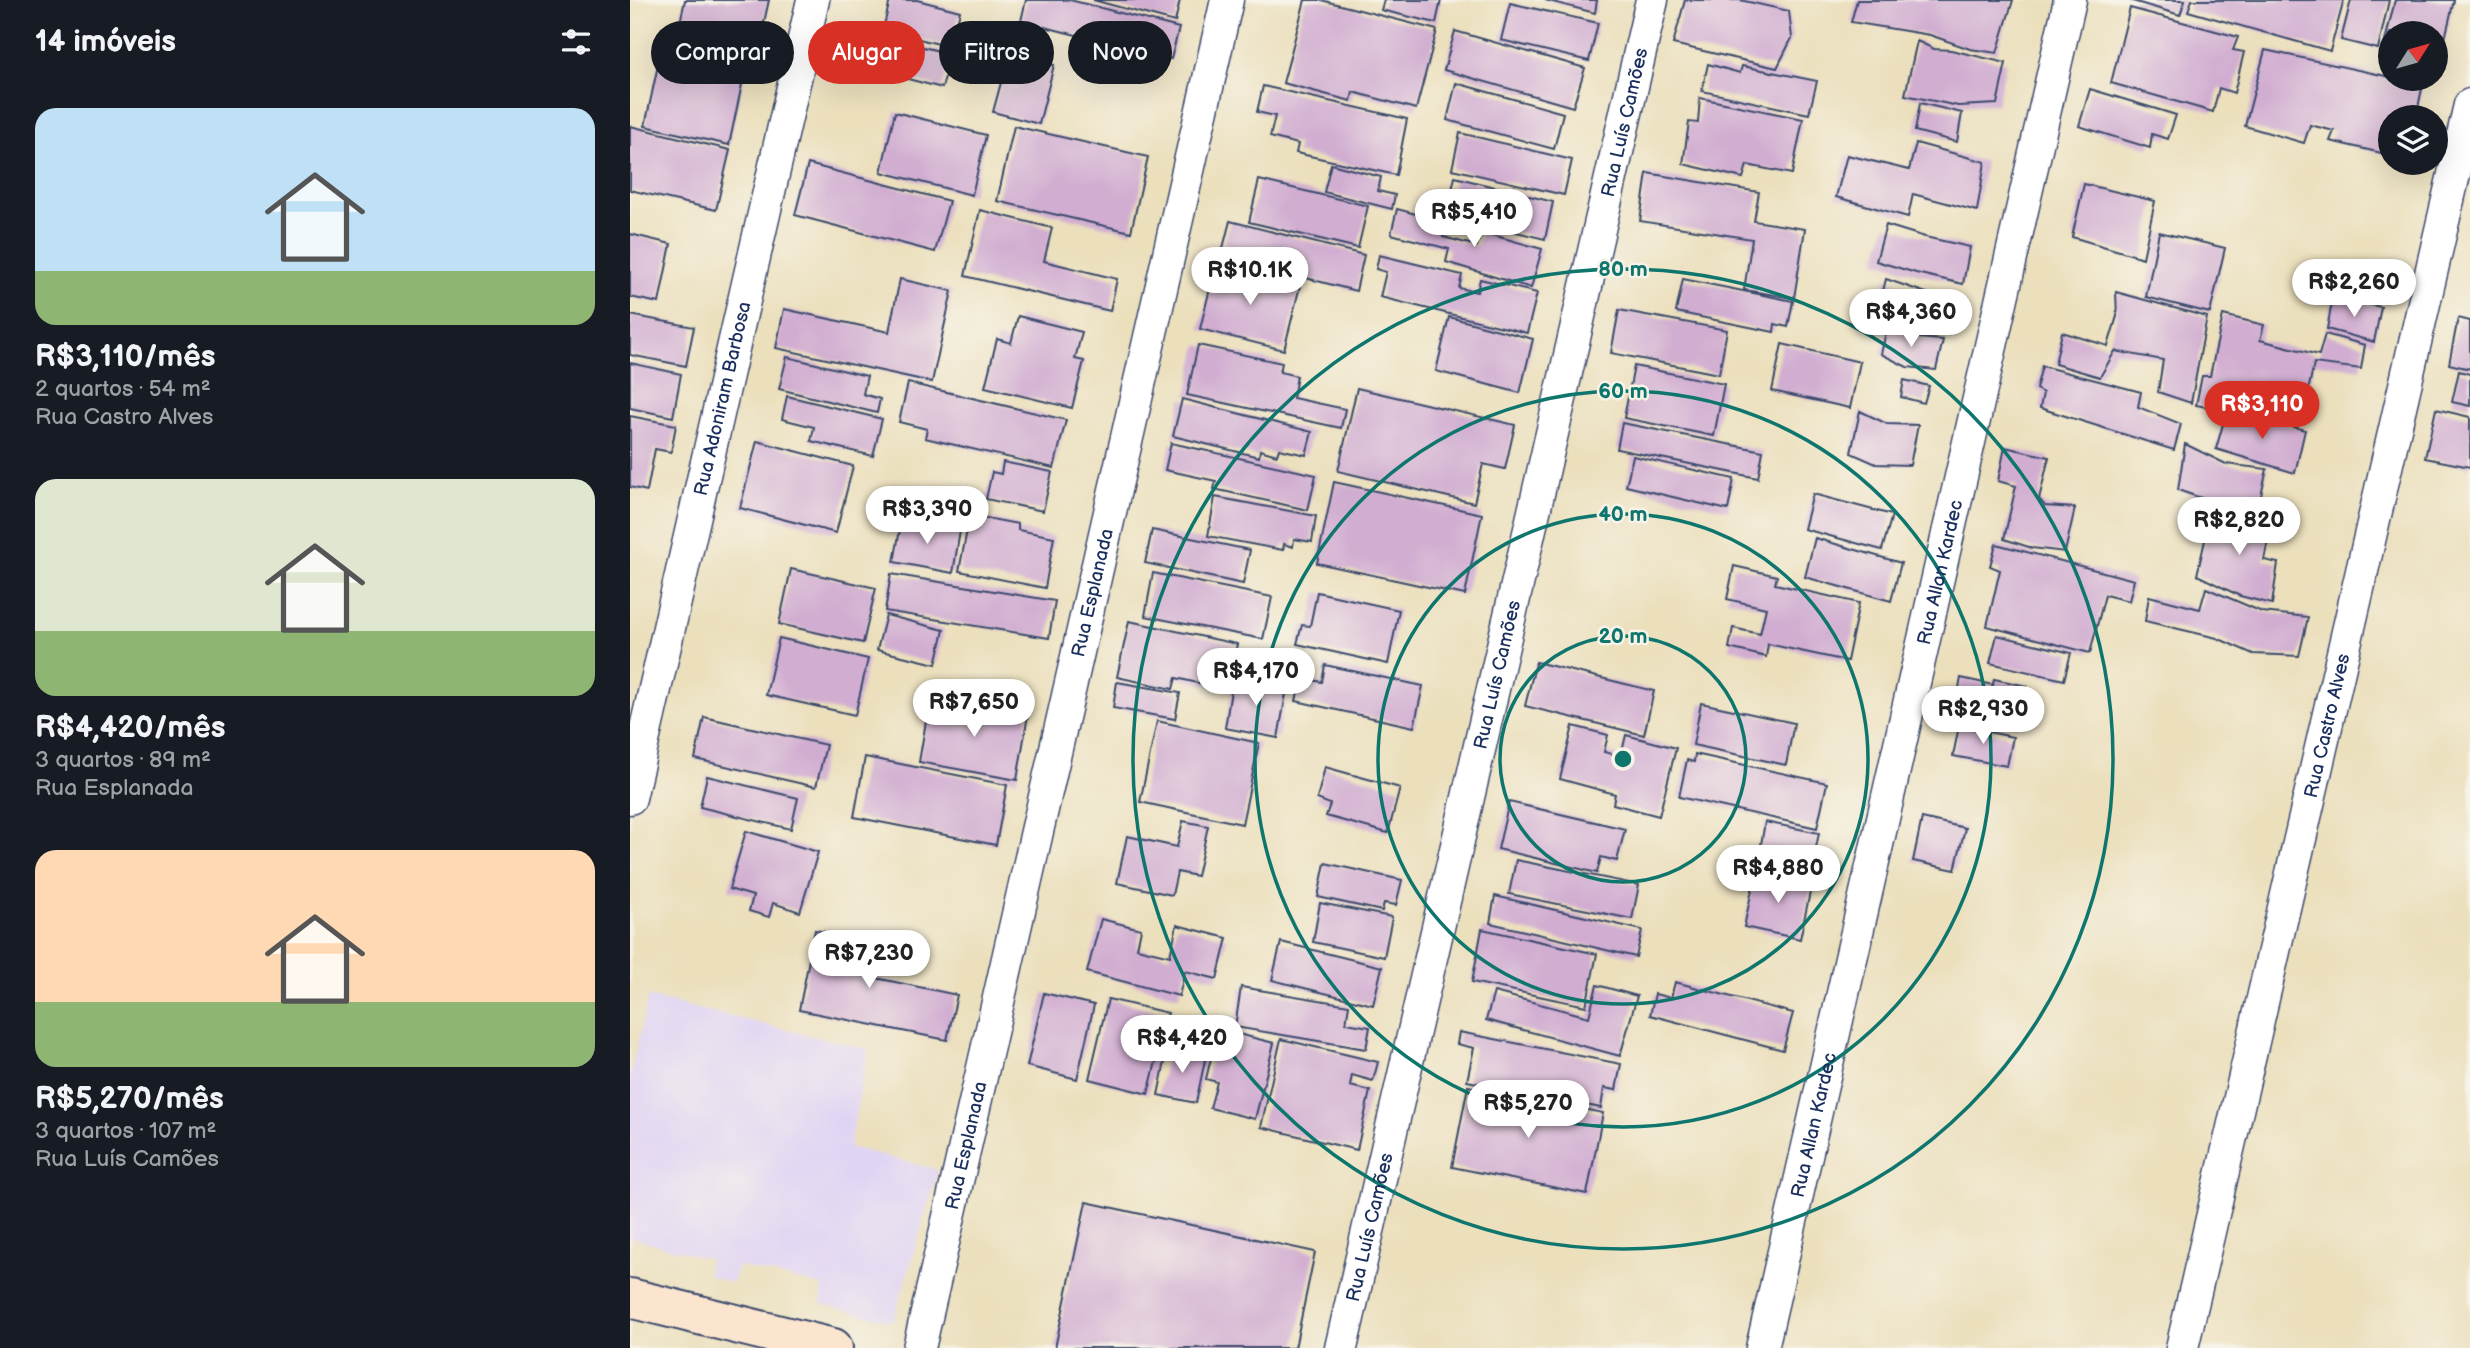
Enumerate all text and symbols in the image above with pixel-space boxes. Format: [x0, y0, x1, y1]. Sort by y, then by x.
chip: Comprar [651, 21, 794, 84]
chip: Alugar [808, 21, 925, 84]
chip: Filtros [939, 21, 1054, 84]
chip: Novo [1068, 21, 1172, 84]
north arrow [2378, 21, 2448, 91]
map controls [2378, 21, 2448, 175]
icon: filters [557, 23, 595, 61]
text: 14 imóveis [35, 24, 176, 60]
street label: Rua Luís Camões [1597, 46, 1654, 199]
button: layers [2378, 105, 2448, 175]
icon: home [252, 154, 378, 280]
pin: R$5,410 [1409, 190, 1539, 249]
text: R$5,410 [1431, 198, 1517, 226]
pin: R$10.1K [1185, 247, 1315, 307]
text: R$10.1K [1207, 256, 1293, 284]
text: 80 m [1598, 257, 1648, 282]
pin: R$2,260 [2289, 260, 2419, 319]
text: R$2,260 [2308, 268, 2400, 296]
pin: R$4,360 [1846, 290, 1976, 349]
text: R$4,360 [1865, 298, 1957, 326]
street label: Rua Adoniram Barbosa [690, 299, 757, 498]
text: R$3,110/mês [35, 339, 215, 375]
text: 2 quartos · 54 m² [35, 375, 211, 403]
text: 60 m [1598, 379, 1648, 404]
pin: R$3,110 [2197, 382, 2327, 441]
text: R$3,110 [2220, 390, 2304, 418]
text: Rua Castro Alves [35, 403, 213, 431]
pin: R$3,390 [862, 486, 992, 546]
text: R$3,390 [882, 495, 972, 523]
street label: Rua Allan Kardec [1913, 498, 1968, 647]
pin: R$2,820 [2174, 498, 2304, 557]
text: 40 m [1598, 502, 1648, 527]
text: R$2,820 [2193, 506, 2285, 534]
icon: home [252, 525, 378, 651]
street label: Rua Esplanada [1067, 526, 1119, 659]
street label: Rua Luís Camões [1470, 598, 1526, 752]
text: 20 m [1599, 624, 1647, 649]
pin: R$4,170 [1191, 648, 1321, 708]
street label: Rua Castro Alves [2300, 651, 2356, 800]
text: R$4,170 [1213, 657, 1299, 685]
pin: R$7,650 [909, 680, 1039, 739]
pin: R$2,930 [1918, 686, 2048, 746]
text: R$7,650 [929, 688, 1019, 716]
text: R$2,930 [1937, 695, 2029, 723]
text: R$4,420/mês [35, 710, 225, 746]
text: 3 quartos · 89 m² [35, 746, 211, 774]
centre of rings [1611, 747, 1635, 771]
text: Rua Esplanada [35, 774, 193, 802]
pin: R$4,880 [1713, 846, 1843, 905]
text: R$4,880 [1732, 854, 1824, 882]
icon: home [252, 896, 378, 1022]
pin: R$7,230 [804, 930, 934, 990]
text: R$7,230 [824, 939, 914, 967]
pin: R$4,420 [1117, 1016, 1247, 1075]
text: R$4,420 [1137, 1024, 1227, 1052]
street label: Rua Allan Kardec [1787, 1050, 1842, 1200]
street label: Rua Esplanada [941, 1079, 993, 1212]
pin: R$5,270 [1463, 1080, 1593, 1140]
text: R$5,270/mês [35, 1081, 224, 1117]
text: R$5,270 [1483, 1089, 1573, 1117]
text: 3 quartos · 107 m² [35, 1117, 217, 1145]
text: Rua Luís Camões [35, 1145, 219, 1173]
street label: Rua Luís Camões [1342, 1151, 1399, 1304]

